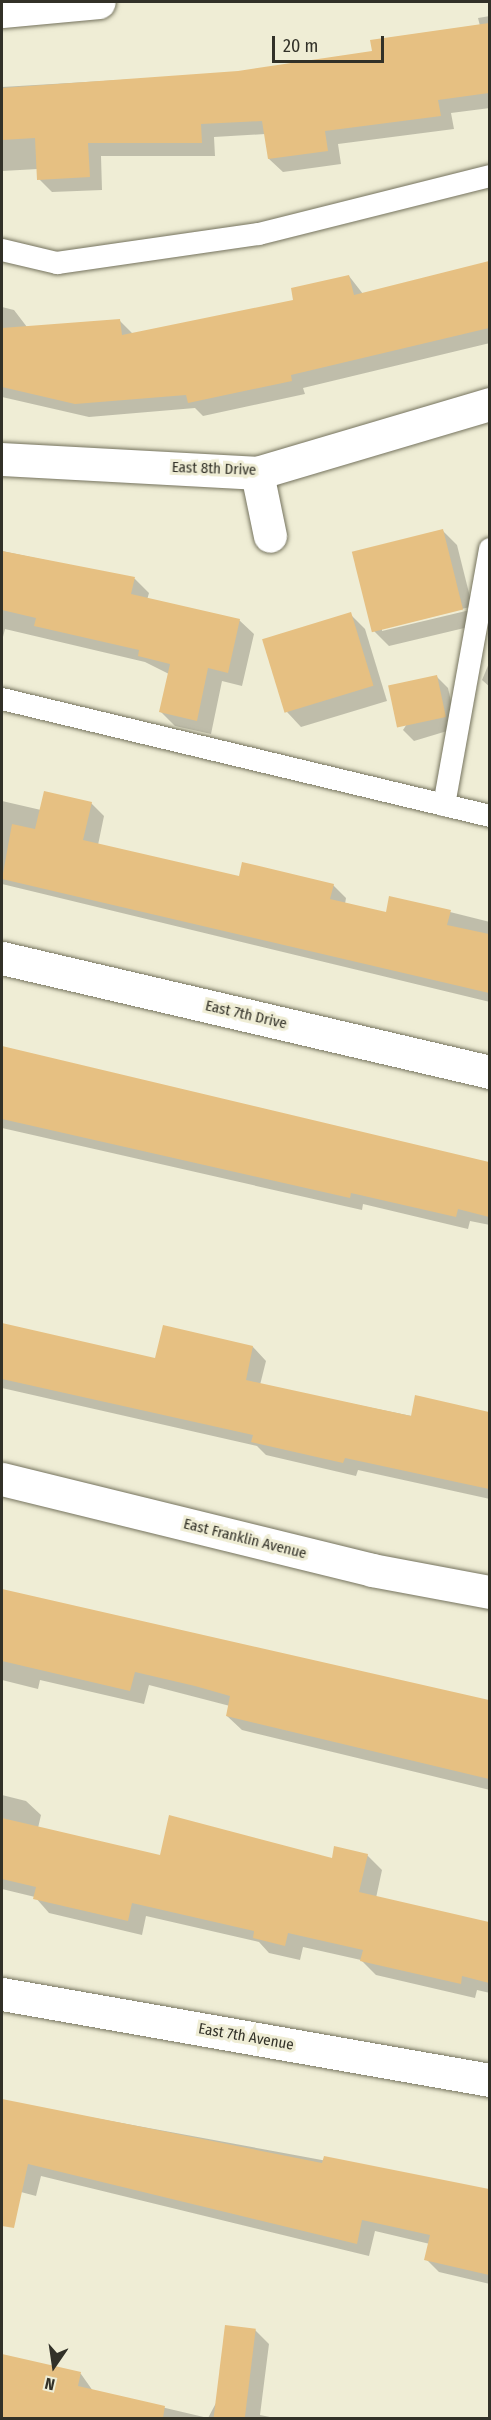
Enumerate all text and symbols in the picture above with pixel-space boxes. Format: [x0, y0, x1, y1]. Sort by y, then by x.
scale bar [275, 24, 388, 62]
text: 20 m [283, 35, 318, 57]
street label: East 8th Drive [171, 459, 257, 479]
street label: East 7th Drive [203, 997, 289, 1033]
street label: East Franklin Avenue [182, 1515, 308, 1563]
street label: East 7th Avenue [197, 2020, 295, 2054]
north arrow [24, 2336, 84, 2396]
text: N [43, 2374, 57, 2394]

